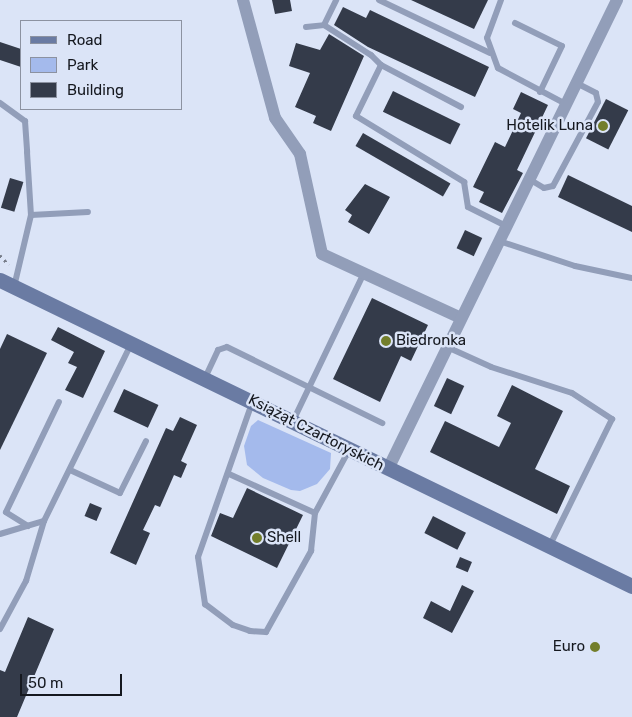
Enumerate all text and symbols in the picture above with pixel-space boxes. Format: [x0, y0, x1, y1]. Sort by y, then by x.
legend [20, 20, 182, 110]
text: Road [67, 31, 103, 49]
text: Park [67, 56, 98, 74]
text: Building [67, 81, 124, 99]
place label: Hotelik Luna [506, 117, 593, 135]
marker: Hotelik Luna [597, 120, 609, 132]
place label: Biedronka [396, 332, 466, 350]
marker: Biedronka [380, 335, 392, 347]
street label: Książąt Czartoryskich [245, 391, 387, 475]
place label: Shell [267, 529, 301, 547]
marker: Shell [251, 532, 263, 544]
place label: Euro [553, 638, 585, 656]
marker: Euro [589, 641, 601, 653]
scale bar [22, 664, 125, 696]
text: 50 m [28, 674, 63, 692]

